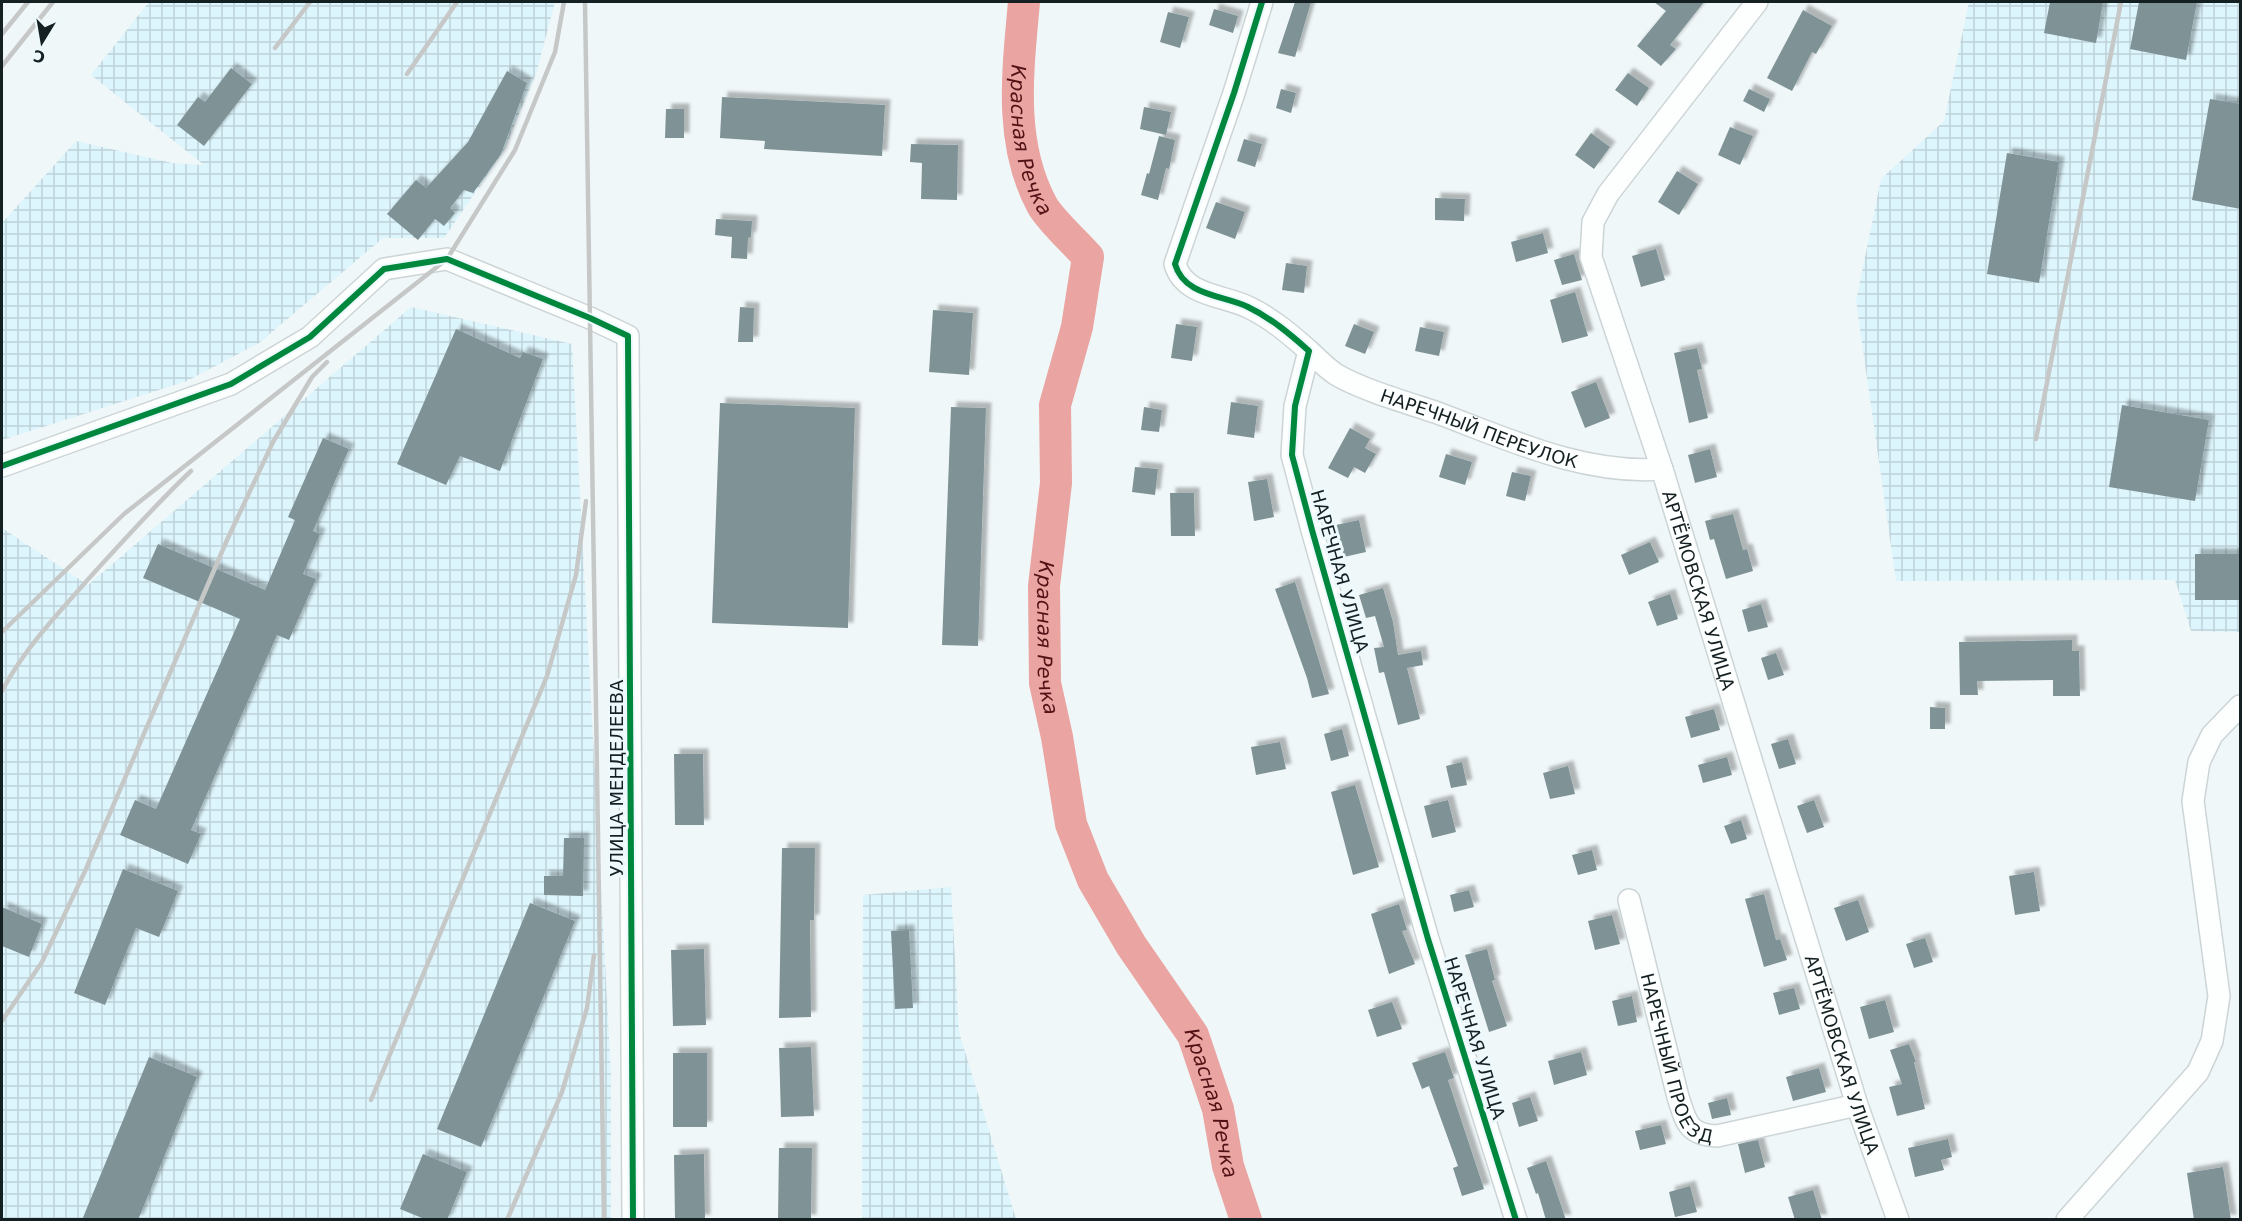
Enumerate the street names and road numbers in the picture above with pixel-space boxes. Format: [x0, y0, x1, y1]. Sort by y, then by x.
street label: НАРЕЧНЫЙ ПЕРЕУЛОК [1378, 384, 1580, 472]
street label: НАРЕЧНАЯ УЛИЦА [1307, 487, 1374, 656]
street label: АРТЁМОВСКАЯ УЛИЦА [1659, 488, 1740, 693]
street label: УЛИЦА МЕНДЕЛЕЕВА [606, 679, 627, 876]
street label: АРТЁМОВСКАЯ УЛИЦА [1801, 952, 1884, 1157]
street label: НАРЕЧНАЯ УЛИЦА [1440, 954, 1510, 1122]
street label: НАРЕЧНЫЙ ПРОЕЗД [1637, 971, 1715, 1147]

